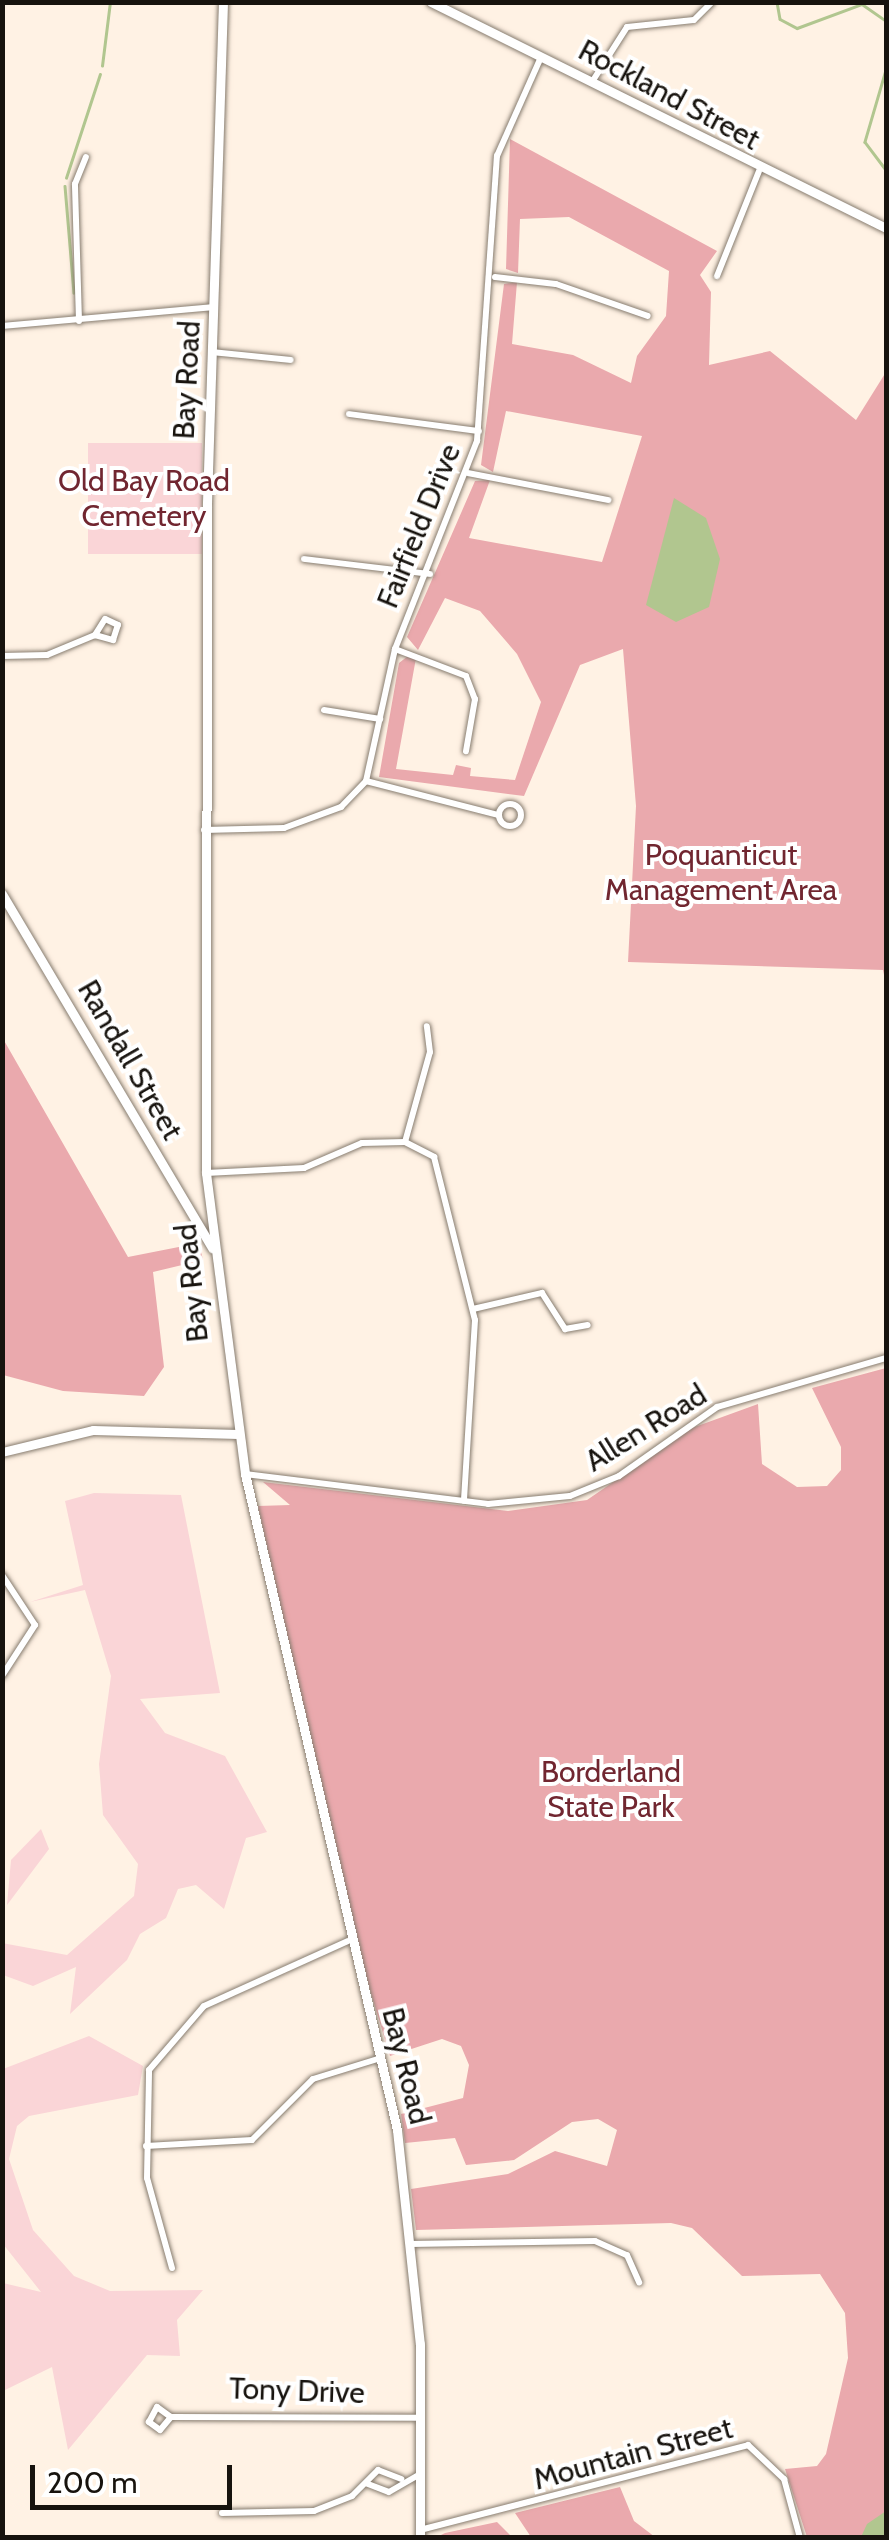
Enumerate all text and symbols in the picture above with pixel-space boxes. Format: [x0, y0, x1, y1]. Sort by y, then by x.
street label: Rockland Street [572, 32, 766, 158]
street label: Bay Road [166, 320, 208, 440]
street label: Fairfield Drive [370, 439, 468, 613]
park label: Old Bay Road Cemetery [58, 463, 230, 534]
park label: Poquanticut Management Area [605, 837, 837, 908]
street label: Randall Street [70, 974, 190, 1146]
street label: Bay Road [168, 1222, 216, 1344]
street label: Allen Road [579, 1377, 713, 1479]
park label: Borderland State Park [541, 1754, 681, 1824]
street label: Bay Road [374, 2004, 438, 2128]
street label: Tony Drive [229, 2371, 365, 2411]
street label: Mountain Street [530, 2410, 736, 2498]
scale bar [35, 2445, 238, 2507]
text: 200 m [47, 2464, 138, 2501]

